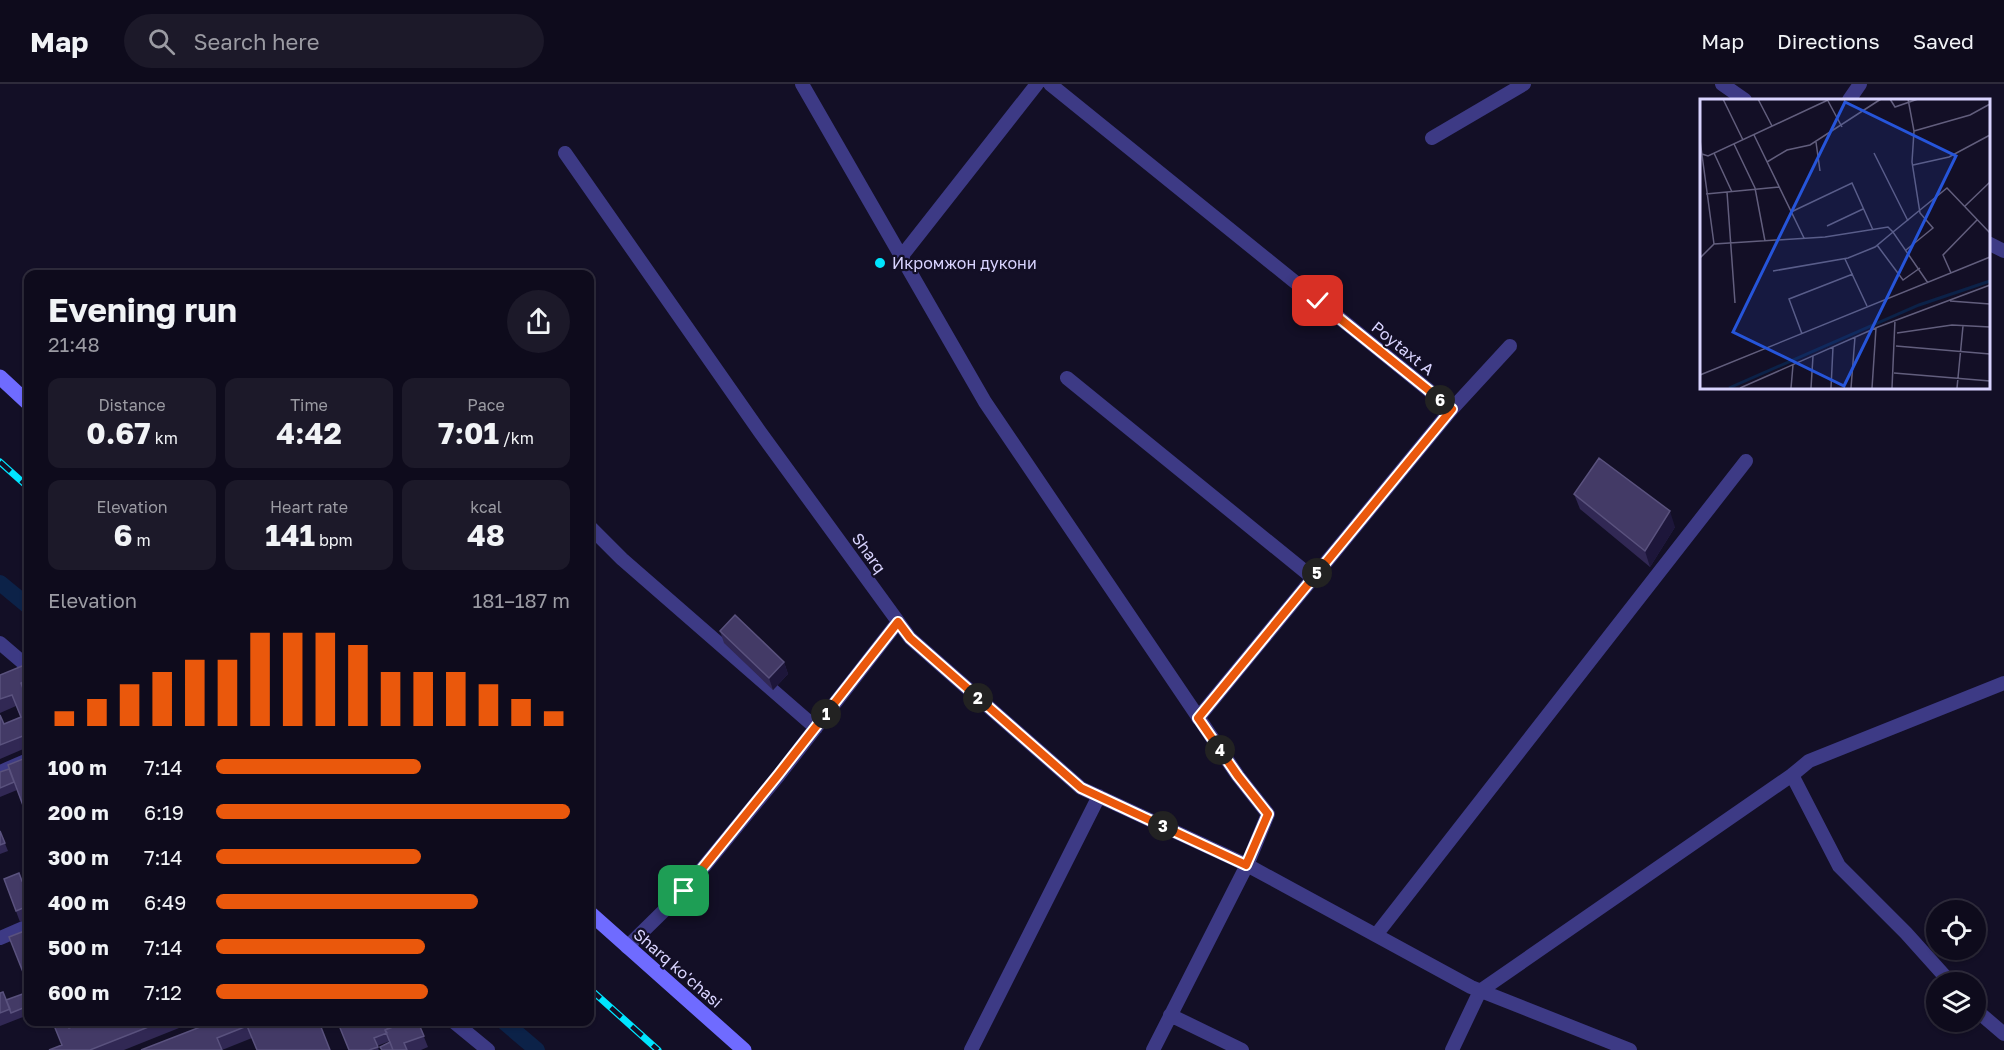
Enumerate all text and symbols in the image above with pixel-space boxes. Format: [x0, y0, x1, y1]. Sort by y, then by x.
search box [124, 14, 544, 68]
text: Map [30, 25, 88, 58]
icon: search [145, 25, 178, 58]
text: Search here [193, 28, 319, 55]
text: Map [1701, 28, 1744, 54]
text: Directions [1777, 28, 1880, 54]
text: Saved [1913, 28, 1974, 54]
inset map [1700, 99, 1989, 388]
place label: Икромжон дукони [892, 253, 1037, 273]
marker: Икромжон дукони [873, 256, 887, 270]
pin [1292, 275, 1343, 326]
icon: check [1301, 284, 1334, 317]
text: Evening run [48, 290, 237, 329]
button: share [507, 290, 570, 353]
street label: Poytaxt A [1368, 317, 1439, 379]
text: 21:48 [48, 332, 100, 356]
pin: 6 [1425, 385, 1455, 415]
text: 6 [1435, 390, 1445, 410]
text: Distance [98, 395, 166, 415]
text: Time [290, 395, 328, 415]
text: Pace [467, 395, 505, 415]
text: 0.67 [86, 415, 151, 451]
text: 4:42 [276, 415, 342, 451]
text: 7:01 [438, 415, 499, 451]
text: km [151, 428, 178, 448]
text: /km [499, 428, 534, 448]
text: Elevation [96, 497, 168, 517]
text: Heart rate [270, 497, 348, 517]
text: kcal [470, 497, 502, 517]
text: 6 [113, 517, 132, 553]
text: 141 [265, 517, 315, 553]
text: 48 [467, 517, 505, 553]
street label: Sharq [848, 529, 890, 577]
text: m [132, 530, 151, 550]
text: bpm [315, 530, 353, 550]
pin: 5 [1302, 558, 1332, 588]
text: 5 [1312, 563, 1322, 583]
text: Elevation [48, 588, 137, 612]
text: 181–187 m [473, 588, 570, 612]
pin: 2 [963, 683, 993, 713]
text: 2 [973, 688, 983, 708]
pin: 1 [811, 699, 841, 729]
text: 1 [822, 704, 830, 724]
pin: 4 [1205, 735, 1235, 765]
text: 4 [1215, 740, 1225, 760]
text: 100 m [48, 755, 107, 779]
text: 7:14 [144, 755, 183, 779]
text: 200 m [48, 800, 109, 824]
text: 6:19 [144, 800, 184, 824]
pin: 3 [1148, 811, 1178, 841]
text: 3 [1158, 816, 1168, 836]
text: 300 m [48, 845, 109, 869]
text: 7:14 [144, 845, 183, 869]
pin [658, 865, 709, 916]
icon: arrive [667, 874, 700, 907]
text: 400 m [48, 890, 109, 914]
text: 6:49 [144, 890, 186, 914]
map controls [1926, 900, 1986, 1032]
button: locate [1926, 900, 1986, 960]
street label: Sharq ko'chasi [630, 924, 726, 1012]
text: 500 m [48, 935, 109, 959]
text: 7:14 [144, 935, 183, 959]
button: layers [1926, 972, 1986, 1032]
text: 600 m [48, 980, 109, 1004]
text: 7:12 [144, 980, 182, 1004]

